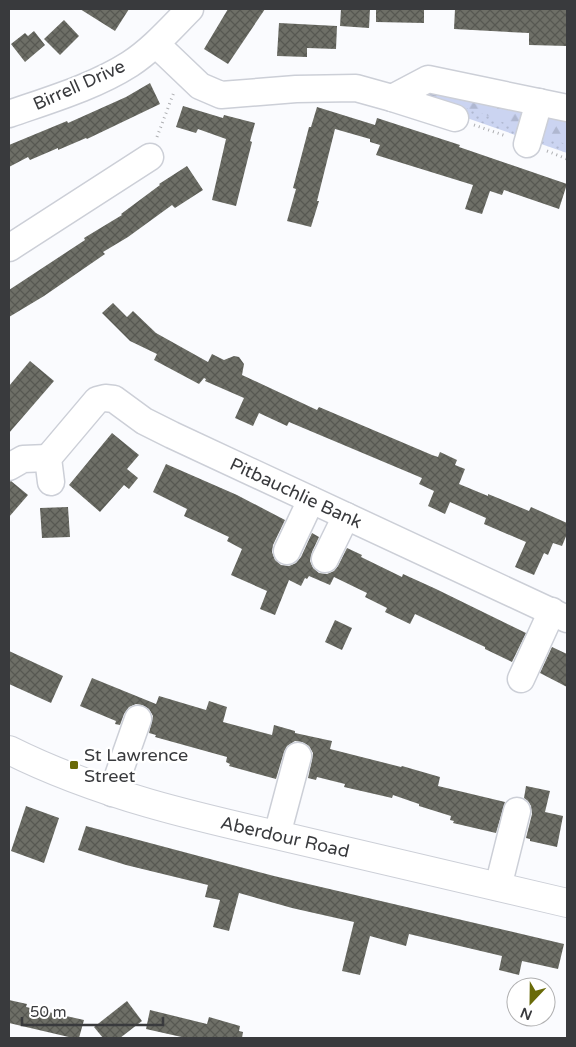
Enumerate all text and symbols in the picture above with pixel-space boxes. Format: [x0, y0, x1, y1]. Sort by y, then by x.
street label: Birrell Drive [30, 55, 128, 115]
street label: Pitbauchlie Bank [226, 453, 366, 533]
place label: St Lawrence Street [84, 744, 188, 787]
marker: St Lawrence Street [68, 759, 80, 771]
street label: Aberdour Road [218, 811, 352, 863]
north arrow [506, 977, 556, 1027]
scale bar [22, 994, 164, 1026]
text: 50 m [30, 1003, 67, 1021]
text: N [518, 1004, 535, 1024]

